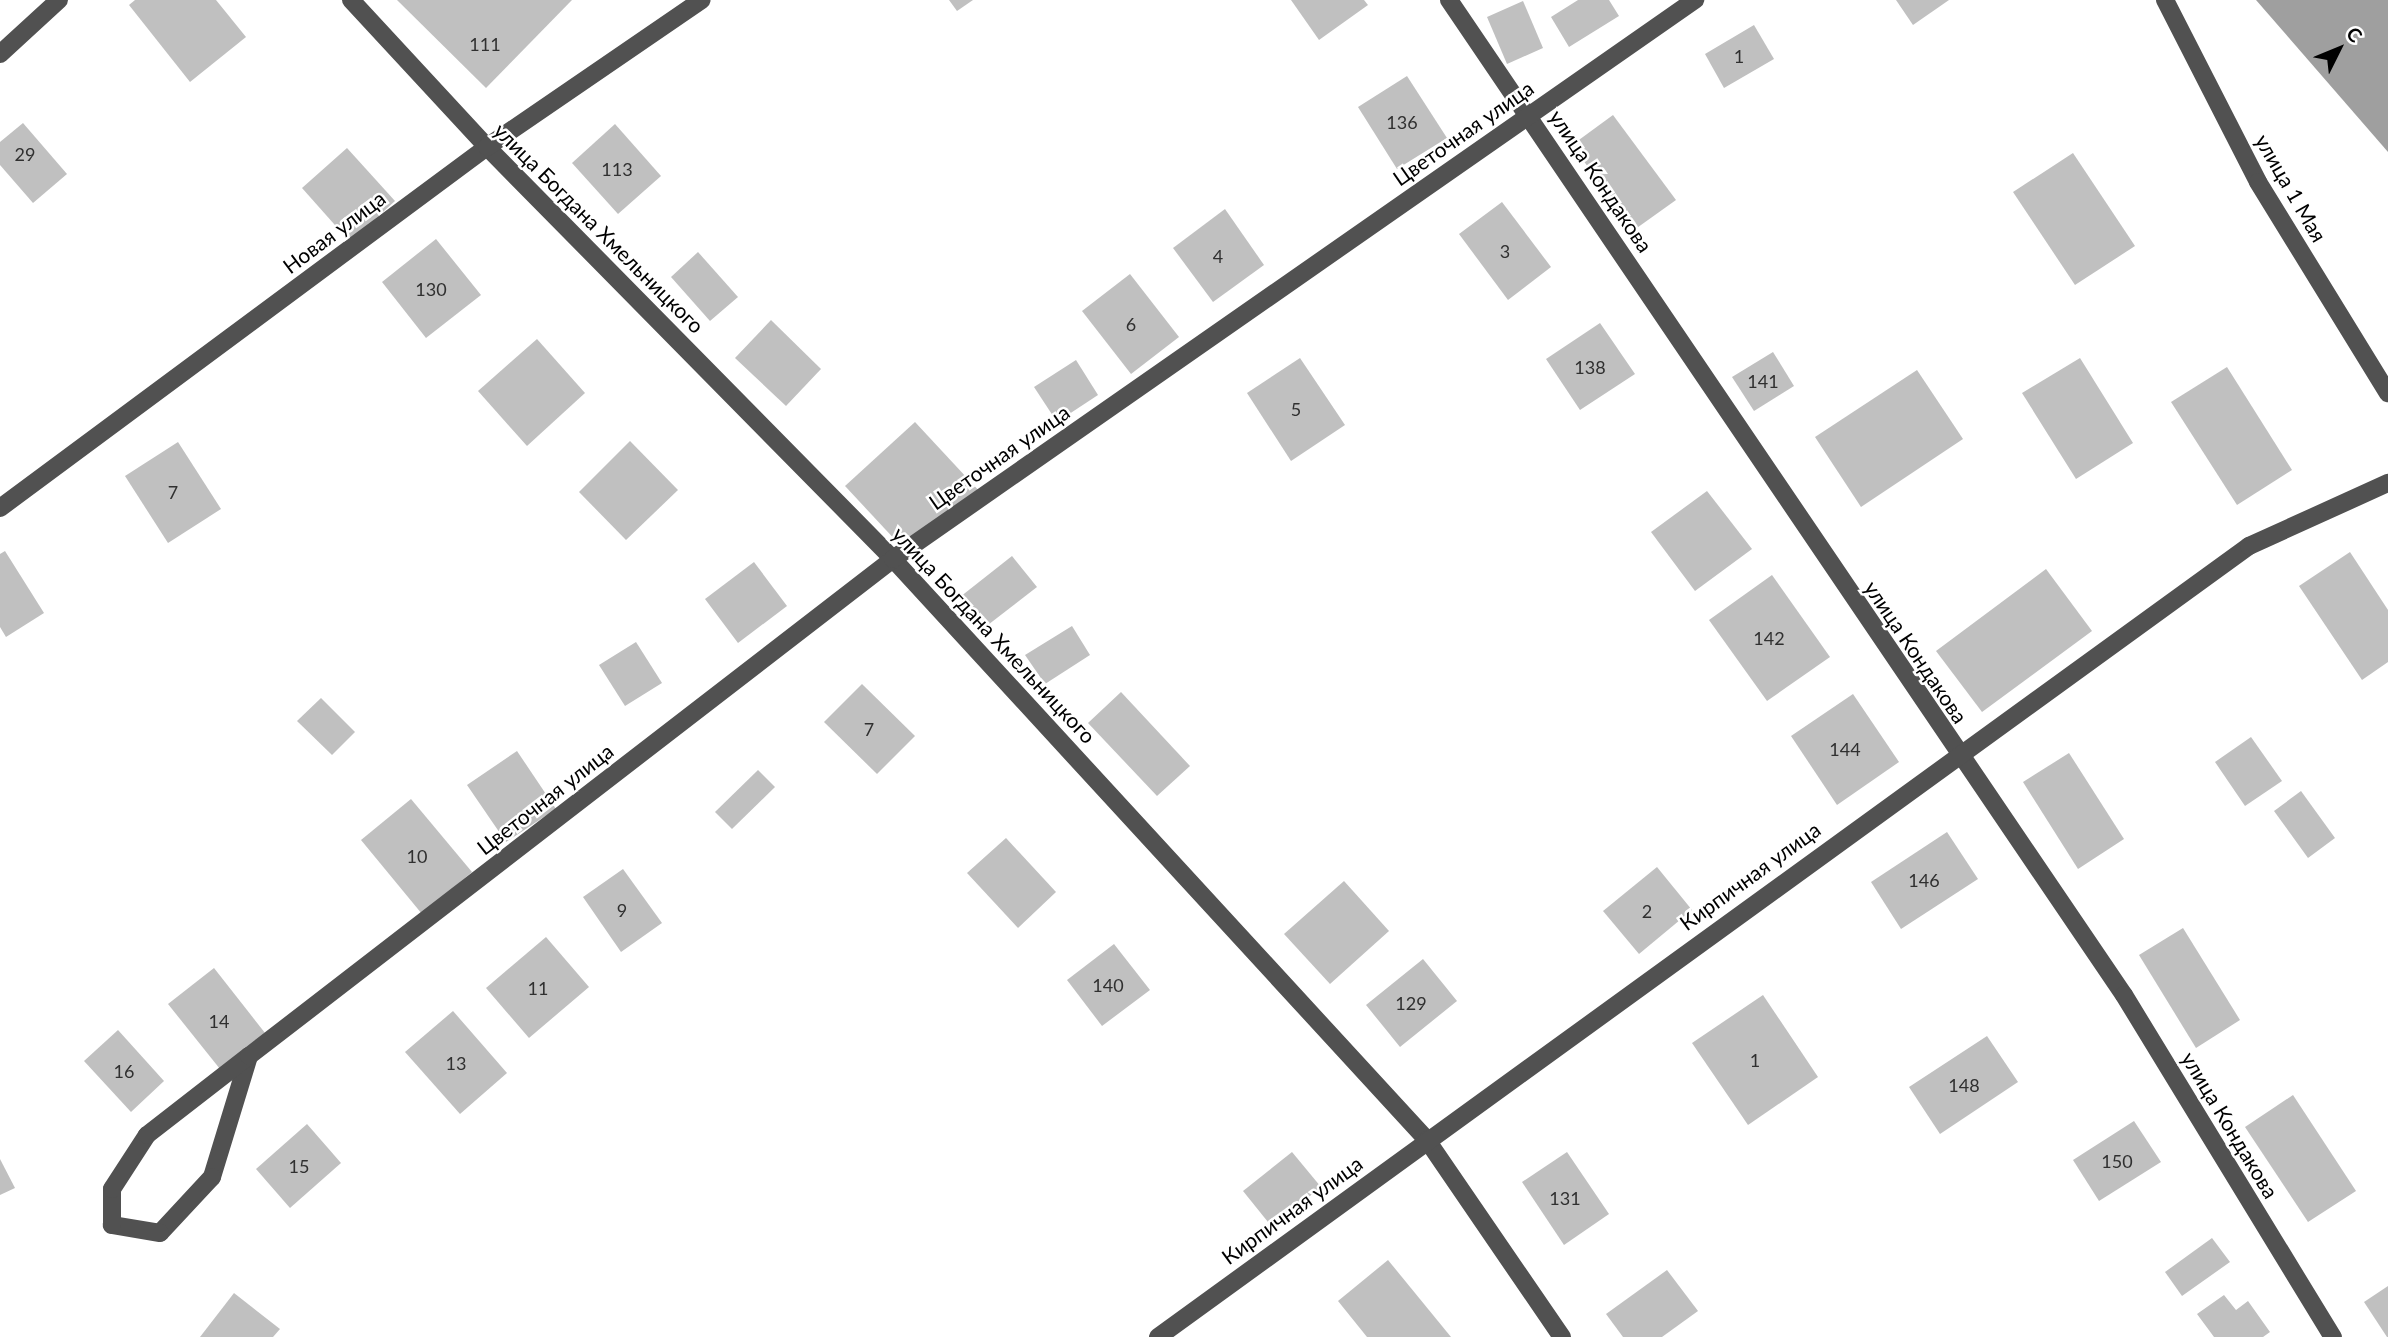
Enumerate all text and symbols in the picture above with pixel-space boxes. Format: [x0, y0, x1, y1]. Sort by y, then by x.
north arrow [2304, 14, 2374, 84]
text: С [2342, 22, 2367, 47]
house number: 111 [469, 33, 501, 55]
house number: 1 [1734, 45, 1744, 67]
street label: Цветочная улица [1388, 75, 1538, 191]
street label: улица Кондакова [1544, 105, 1658, 257]
house number: 136 [1386, 111, 1418, 133]
street label: улица Богдана Хмельницкого [489, 118, 709, 338]
street label: улица 1 Мая [2250, 130, 2332, 246]
house number: 29 [15, 143, 35, 165]
house number: 113 [601, 158, 633, 180]
street label: Новая улица [278, 185, 390, 279]
house number: 3 [1500, 240, 1510, 262]
house number: 4 [1213, 245, 1223, 267]
house number: 130 [415, 278, 447, 300]
house number: 6 [1126, 313, 1136, 335]
house number: 138 [1574, 356, 1606, 378]
house number: 141 [1747, 370, 1779, 392]
house number: 5 [1291, 398, 1301, 420]
street label: Цветочная улица [924, 399, 1074, 515]
house number: 7 [168, 481, 178, 503]
street label: улица Богдана Хмельницкого [887, 522, 1101, 748]
street label: улица Кондакова [1859, 576, 1973, 728]
house number: 142 [1753, 627, 1785, 649]
house number: 7 [864, 718, 874, 740]
street label: Цветочная улица [472, 738, 618, 860]
house number: 144 [1829, 738, 1861, 760]
street label: Кирпичная улица [1675, 816, 1825, 936]
house number: 10 [407, 845, 427, 867]
house number: 146 [1908, 869, 1940, 891]
house number: 9 [617, 899, 627, 921]
house number: 2 [1642, 900, 1652, 922]
house number: 140 [1092, 974, 1124, 996]
house number: 11 [528, 977, 548, 999]
house number: 129 [1395, 992, 1427, 1014]
house number: 14 [209, 1010, 229, 1032]
street label: улица Кондакова [2176, 1047, 2284, 1203]
house number: 1 [1750, 1049, 1760, 1071]
house number: 13 [446, 1052, 466, 1074]
house number: 16 [114, 1060, 134, 1082]
house number: 148 [1948, 1074, 1980, 1096]
street label: Кирпичная улица [1217, 1150, 1367, 1270]
house number: 150 [2101, 1150, 2133, 1172]
house number: 15 [289, 1155, 309, 1177]
house number: 131 [1549, 1187, 1581, 1209]

